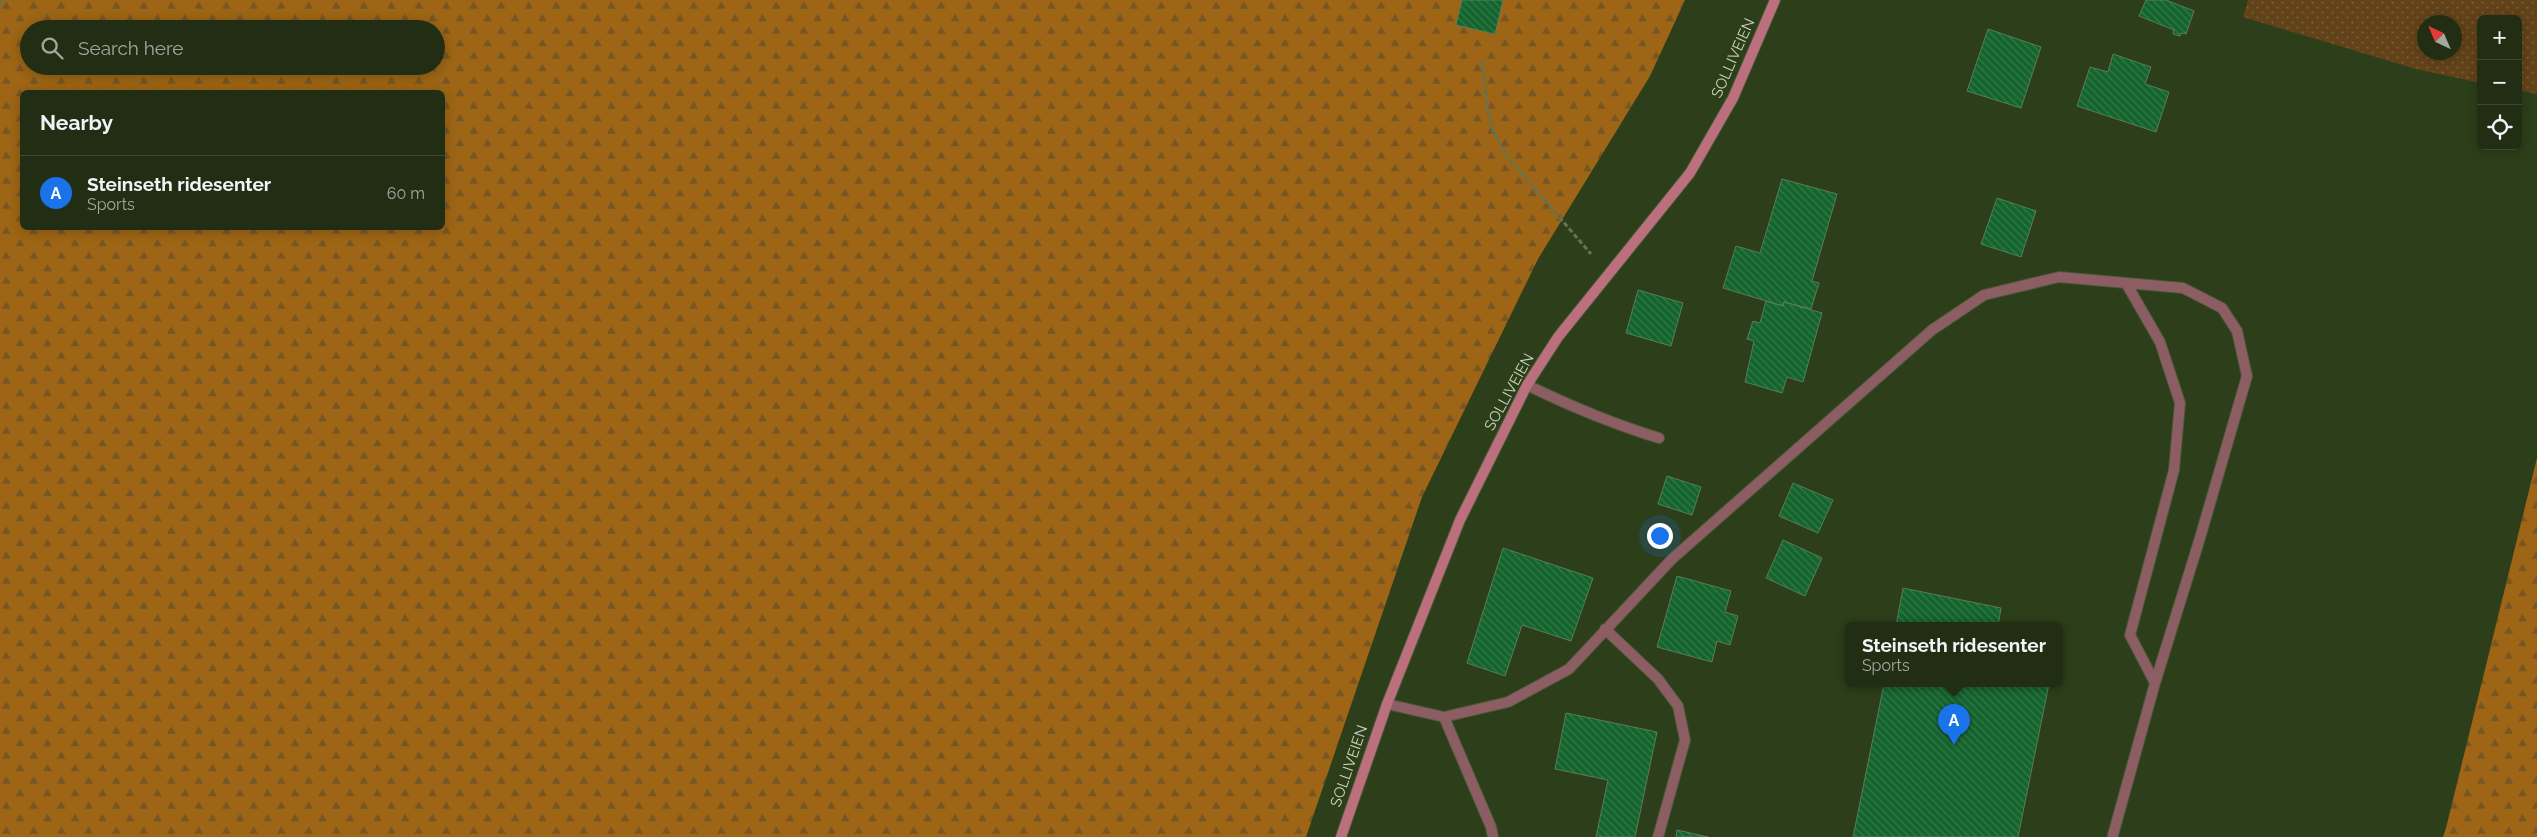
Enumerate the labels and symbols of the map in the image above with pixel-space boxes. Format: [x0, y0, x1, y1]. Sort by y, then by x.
street label: SOLLIVEIEN [1707, 15, 1759, 101]
north arrow [2417, 15, 2462, 60]
street label: SOLLIVEIEN [1480, 350, 1538, 434]
your location [1647, 523, 1673, 549]
pin: A [1938, 704, 1970, 745]
street label: SOLLIVEIEN [1327, 723, 1371, 809]

